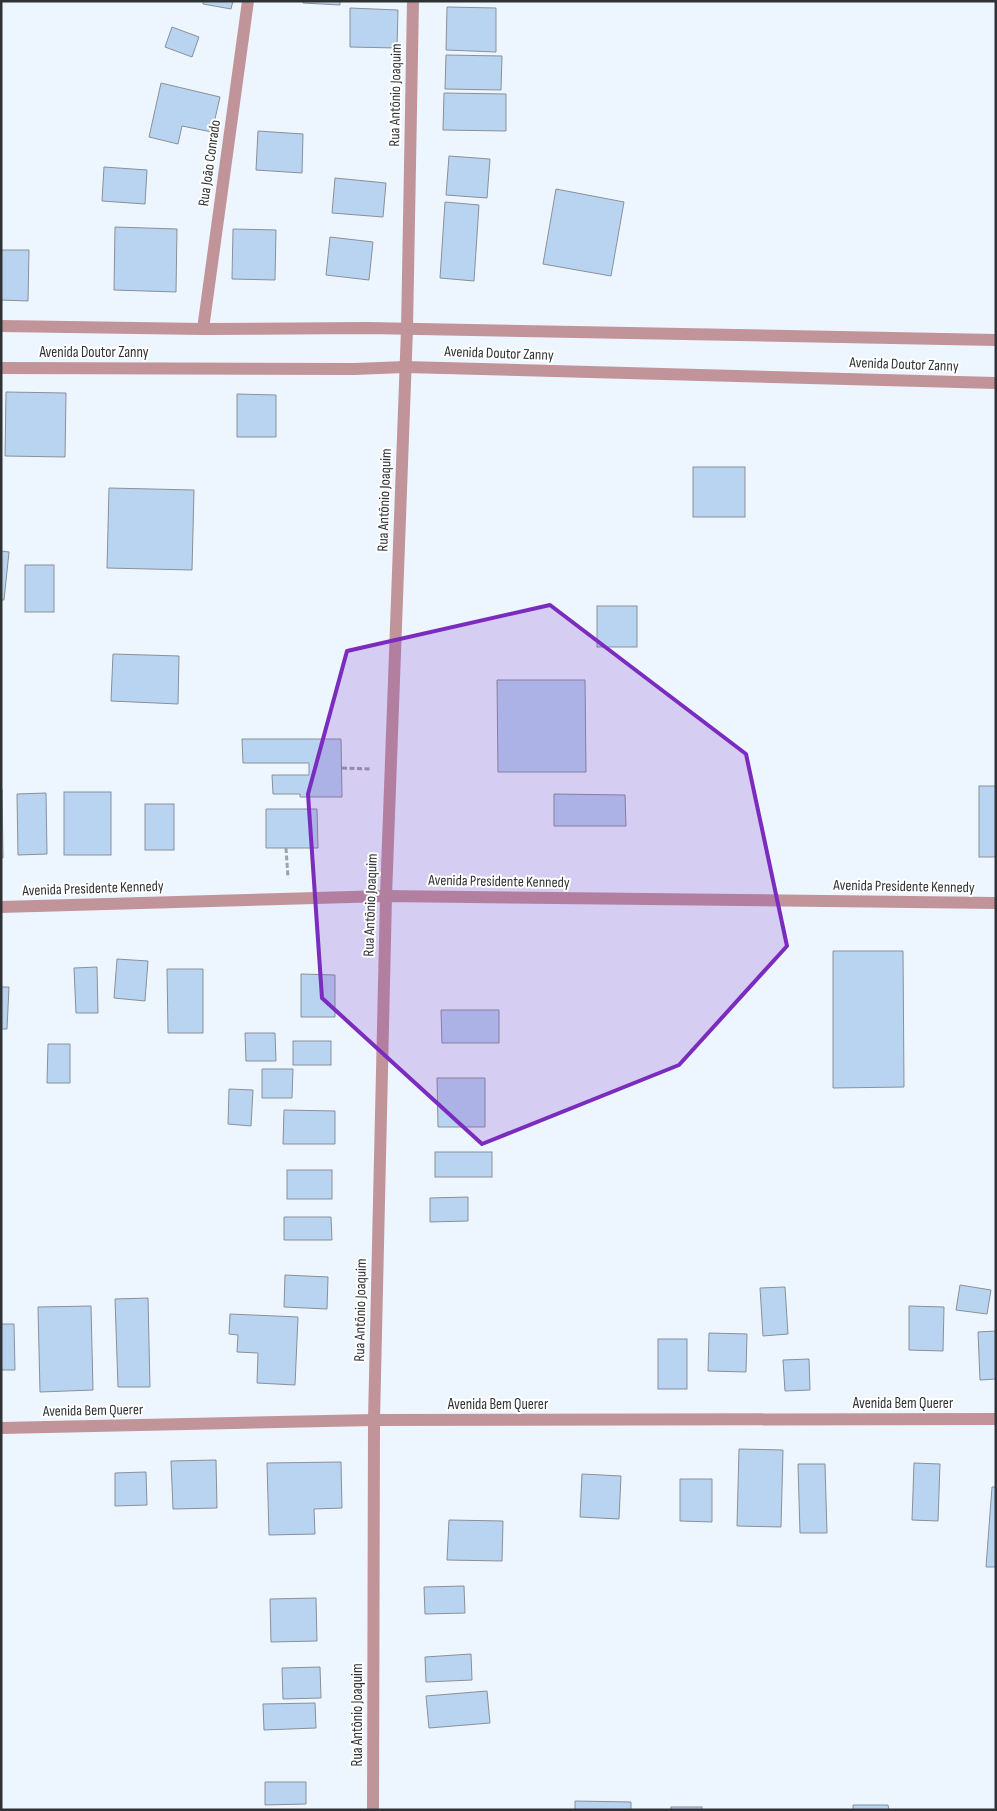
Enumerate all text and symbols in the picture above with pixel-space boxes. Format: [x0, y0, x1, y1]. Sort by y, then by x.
street label: Rua Antônio Joaquim [385, 43, 406, 147]
street label: Rua João Conrado [194, 119, 225, 208]
street label: Avenida Doutor Zanny [443, 342, 554, 365]
street label: Avenida Doutor Zanny [38, 343, 149, 362]
street label: Avenida Doutor Zanny [848, 353, 959, 376]
street label: Rua Antônio Joaquim [373, 448, 396, 552]
street label: Rua Antônio Joaquim [359, 853, 382, 957]
street label: Avenida Presidente Kennedy [427, 871, 570, 892]
street label: Avenida Presidente Kennedy [832, 876, 975, 897]
street label: Avenida Presidente Kennedy [21, 877, 164, 900]
street label: Rua Antônio Joaquim [350, 1258, 371, 1362]
street label: Avenida Bem Querer [852, 1394, 954, 1413]
street label: Avenida Bem Querer [447, 1395, 549, 1414]
street label: Avenida Bem Querer [42, 1400, 144, 1421]
street label: Rua Antônio Joaquim [348, 1663, 367, 1767]

